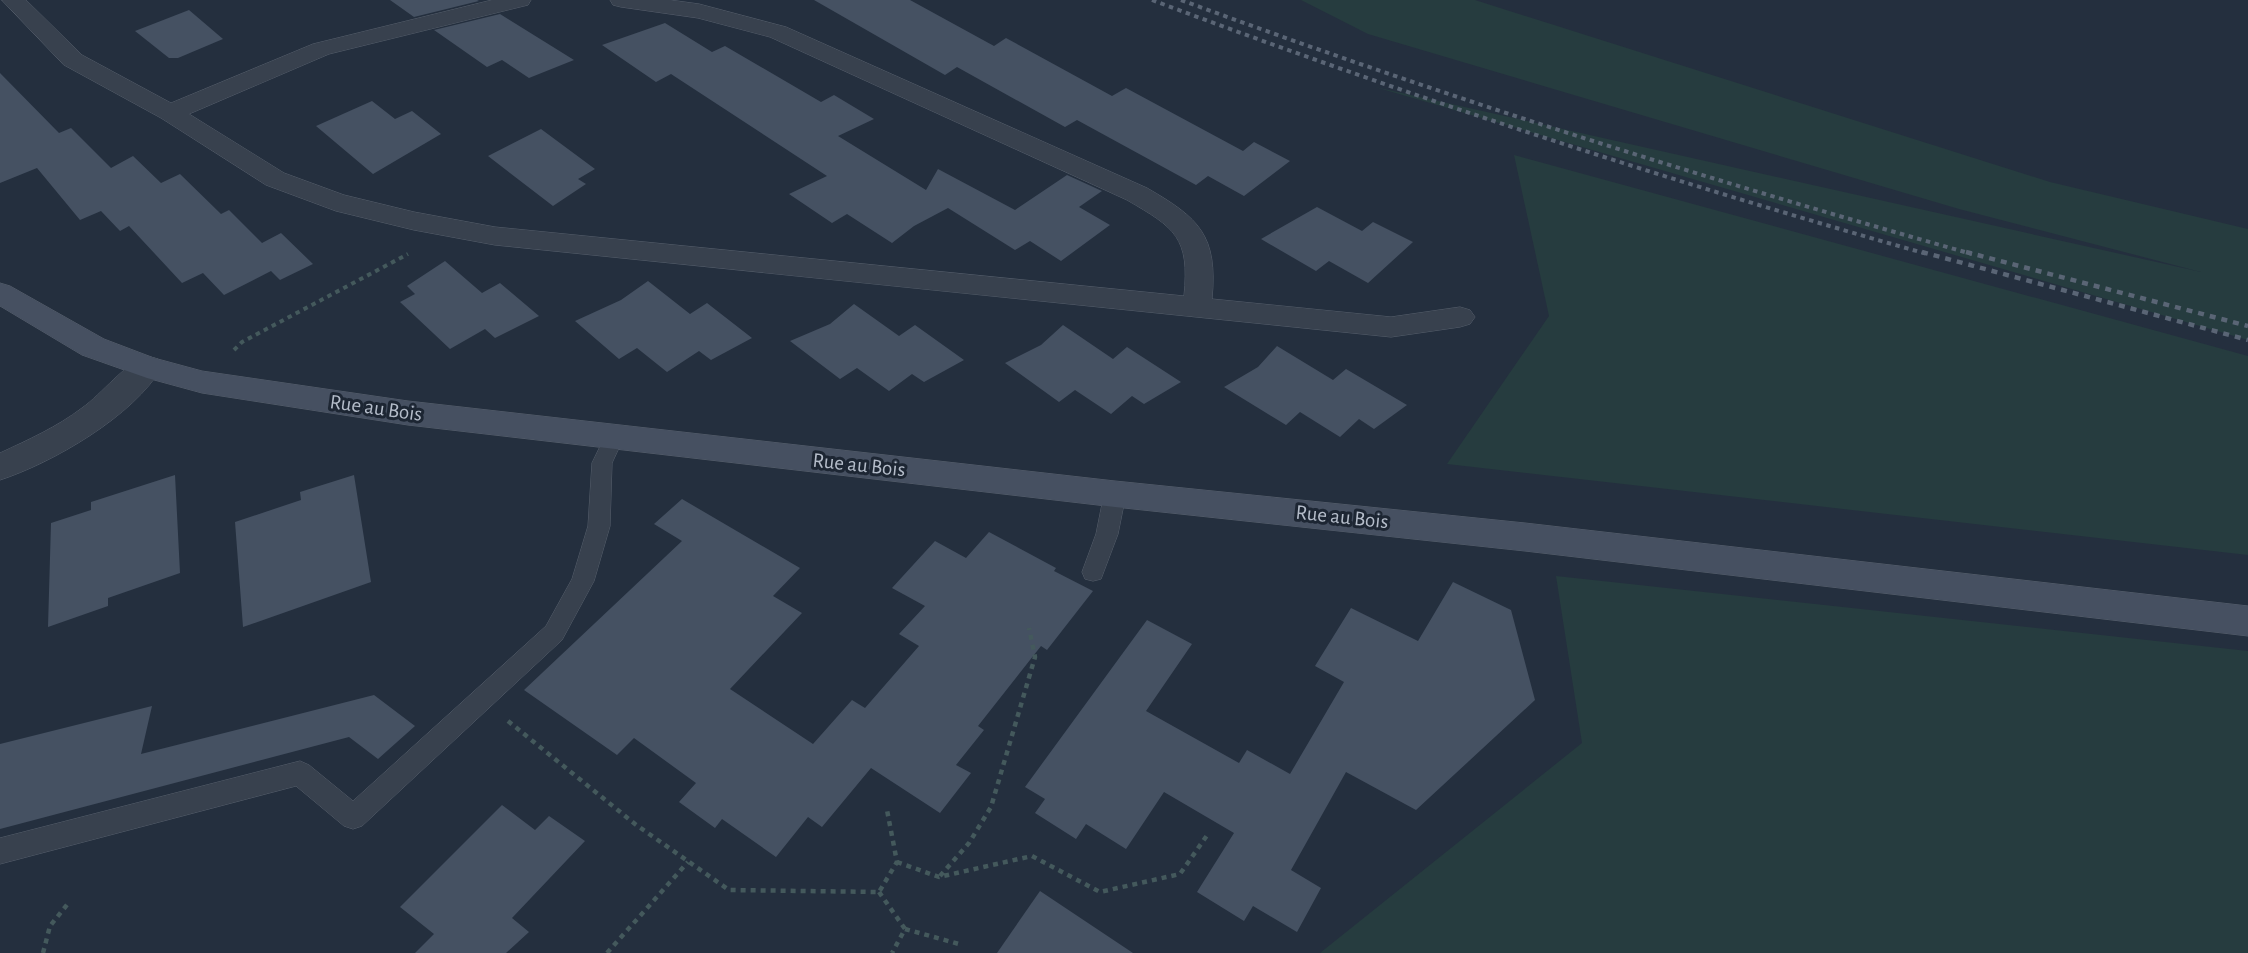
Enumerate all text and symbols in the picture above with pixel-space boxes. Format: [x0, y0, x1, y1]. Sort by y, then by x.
street label: Rue au Bois [328, 391, 424, 425]
street label: Rue au Bois [812, 450, 906, 480]
street label: Rue au Bois [1295, 502, 1389, 532]

